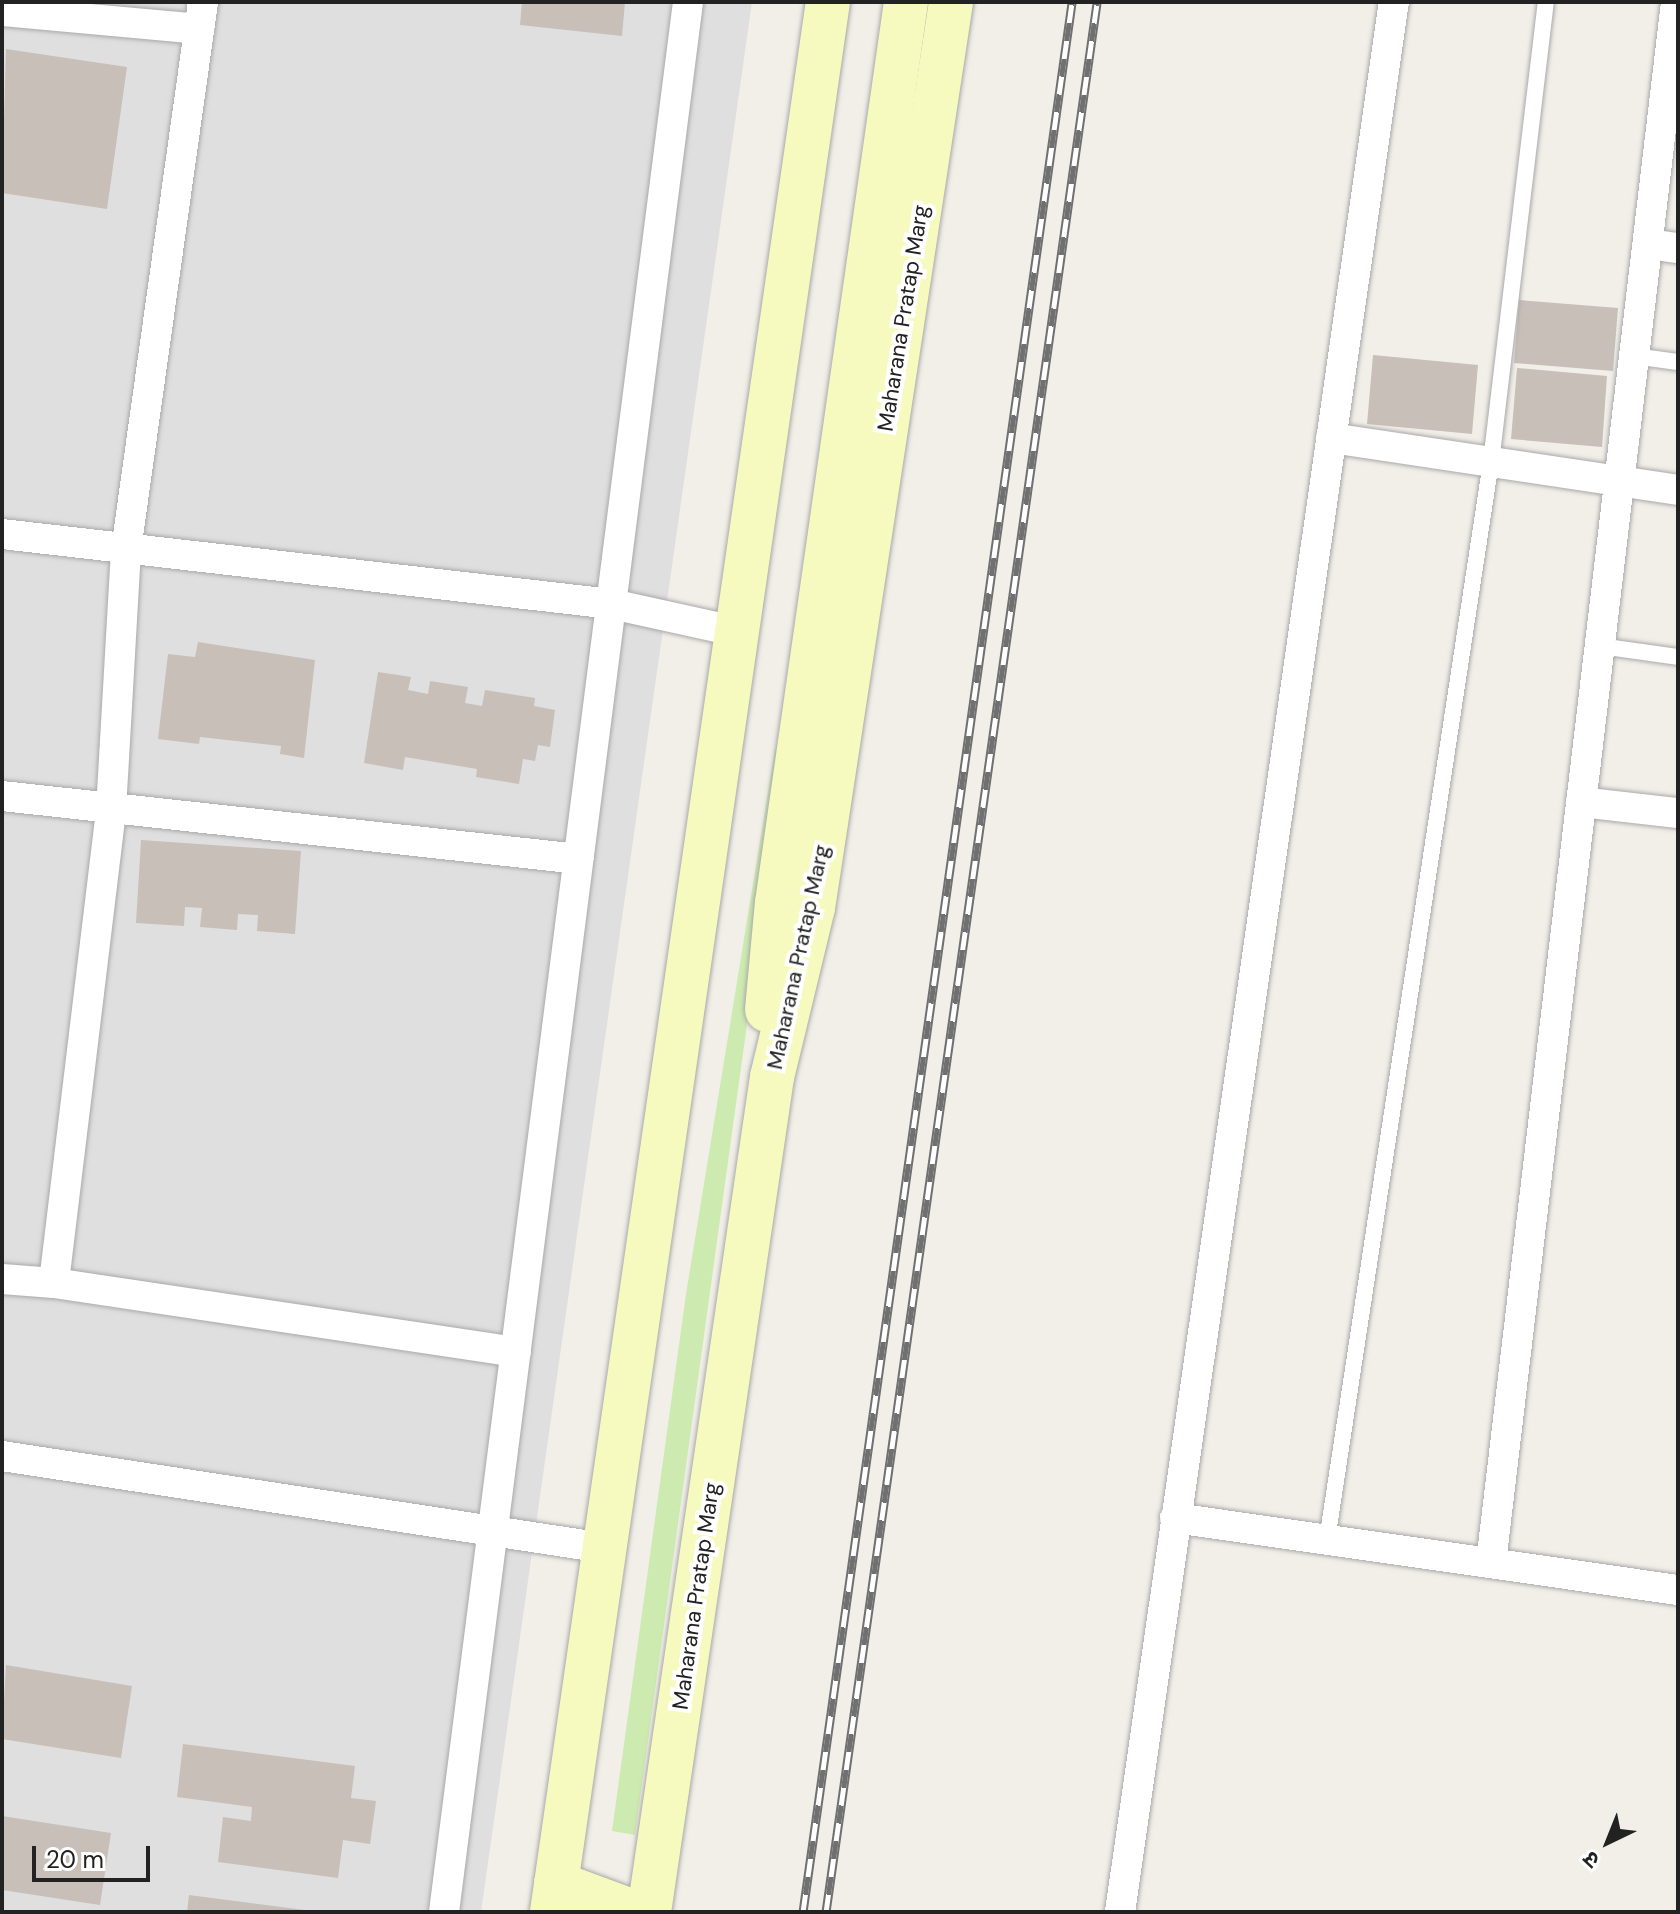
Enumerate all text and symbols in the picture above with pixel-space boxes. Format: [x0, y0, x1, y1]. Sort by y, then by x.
street label: Maharana Pratap Marg [872, 203, 934, 433]
street label: Maharana Pratap Marg [761, 842, 835, 1072]
street label: Maharana Pratap Marg [667, 1481, 725, 1711]
north arrow [1568, 1802, 1648, 1882]
scale bar [36, 1830, 154, 1880]
text: 20 m [46, 1844, 104, 1875]
text: उ [1577, 1845, 1606, 1875]

